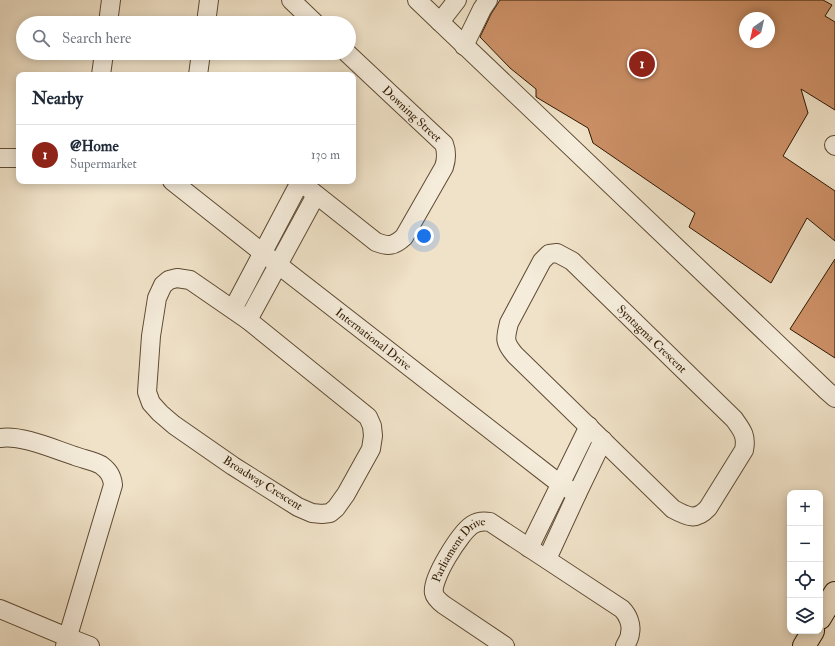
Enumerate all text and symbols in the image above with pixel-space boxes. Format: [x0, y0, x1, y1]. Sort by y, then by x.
north arrow [739, 12, 775, 48]
search box [16, 16, 356, 60]
icon: search [30, 27, 52, 49]
text: Search here [62, 29, 131, 48]
pin: 1 [629, 49, 655, 79]
street label: Downing Street [379, 83, 445, 146]
text: Nearby [32, 88, 83, 109]
text: @Home [70, 137, 119, 156]
text: 1 [43, 147, 47, 163]
text: 130 m [311, 147, 340, 163]
text: Supermarket [70, 156, 137, 172]
your location [414, 226, 434, 246]
street label: Syntagma Crescent [613, 302, 690, 377]
street label: International Drive [332, 305, 414, 374]
street label: Broadway Crescent [220, 453, 305, 514]
map controls [787, 490, 823, 634]
button: + [787, 490, 823, 526]
street label: Parliament Drive [429, 514, 486, 584]
button: − [787, 526, 823, 562]
button: locate [787, 562, 823, 598]
button: layers [787, 598, 823, 634]

